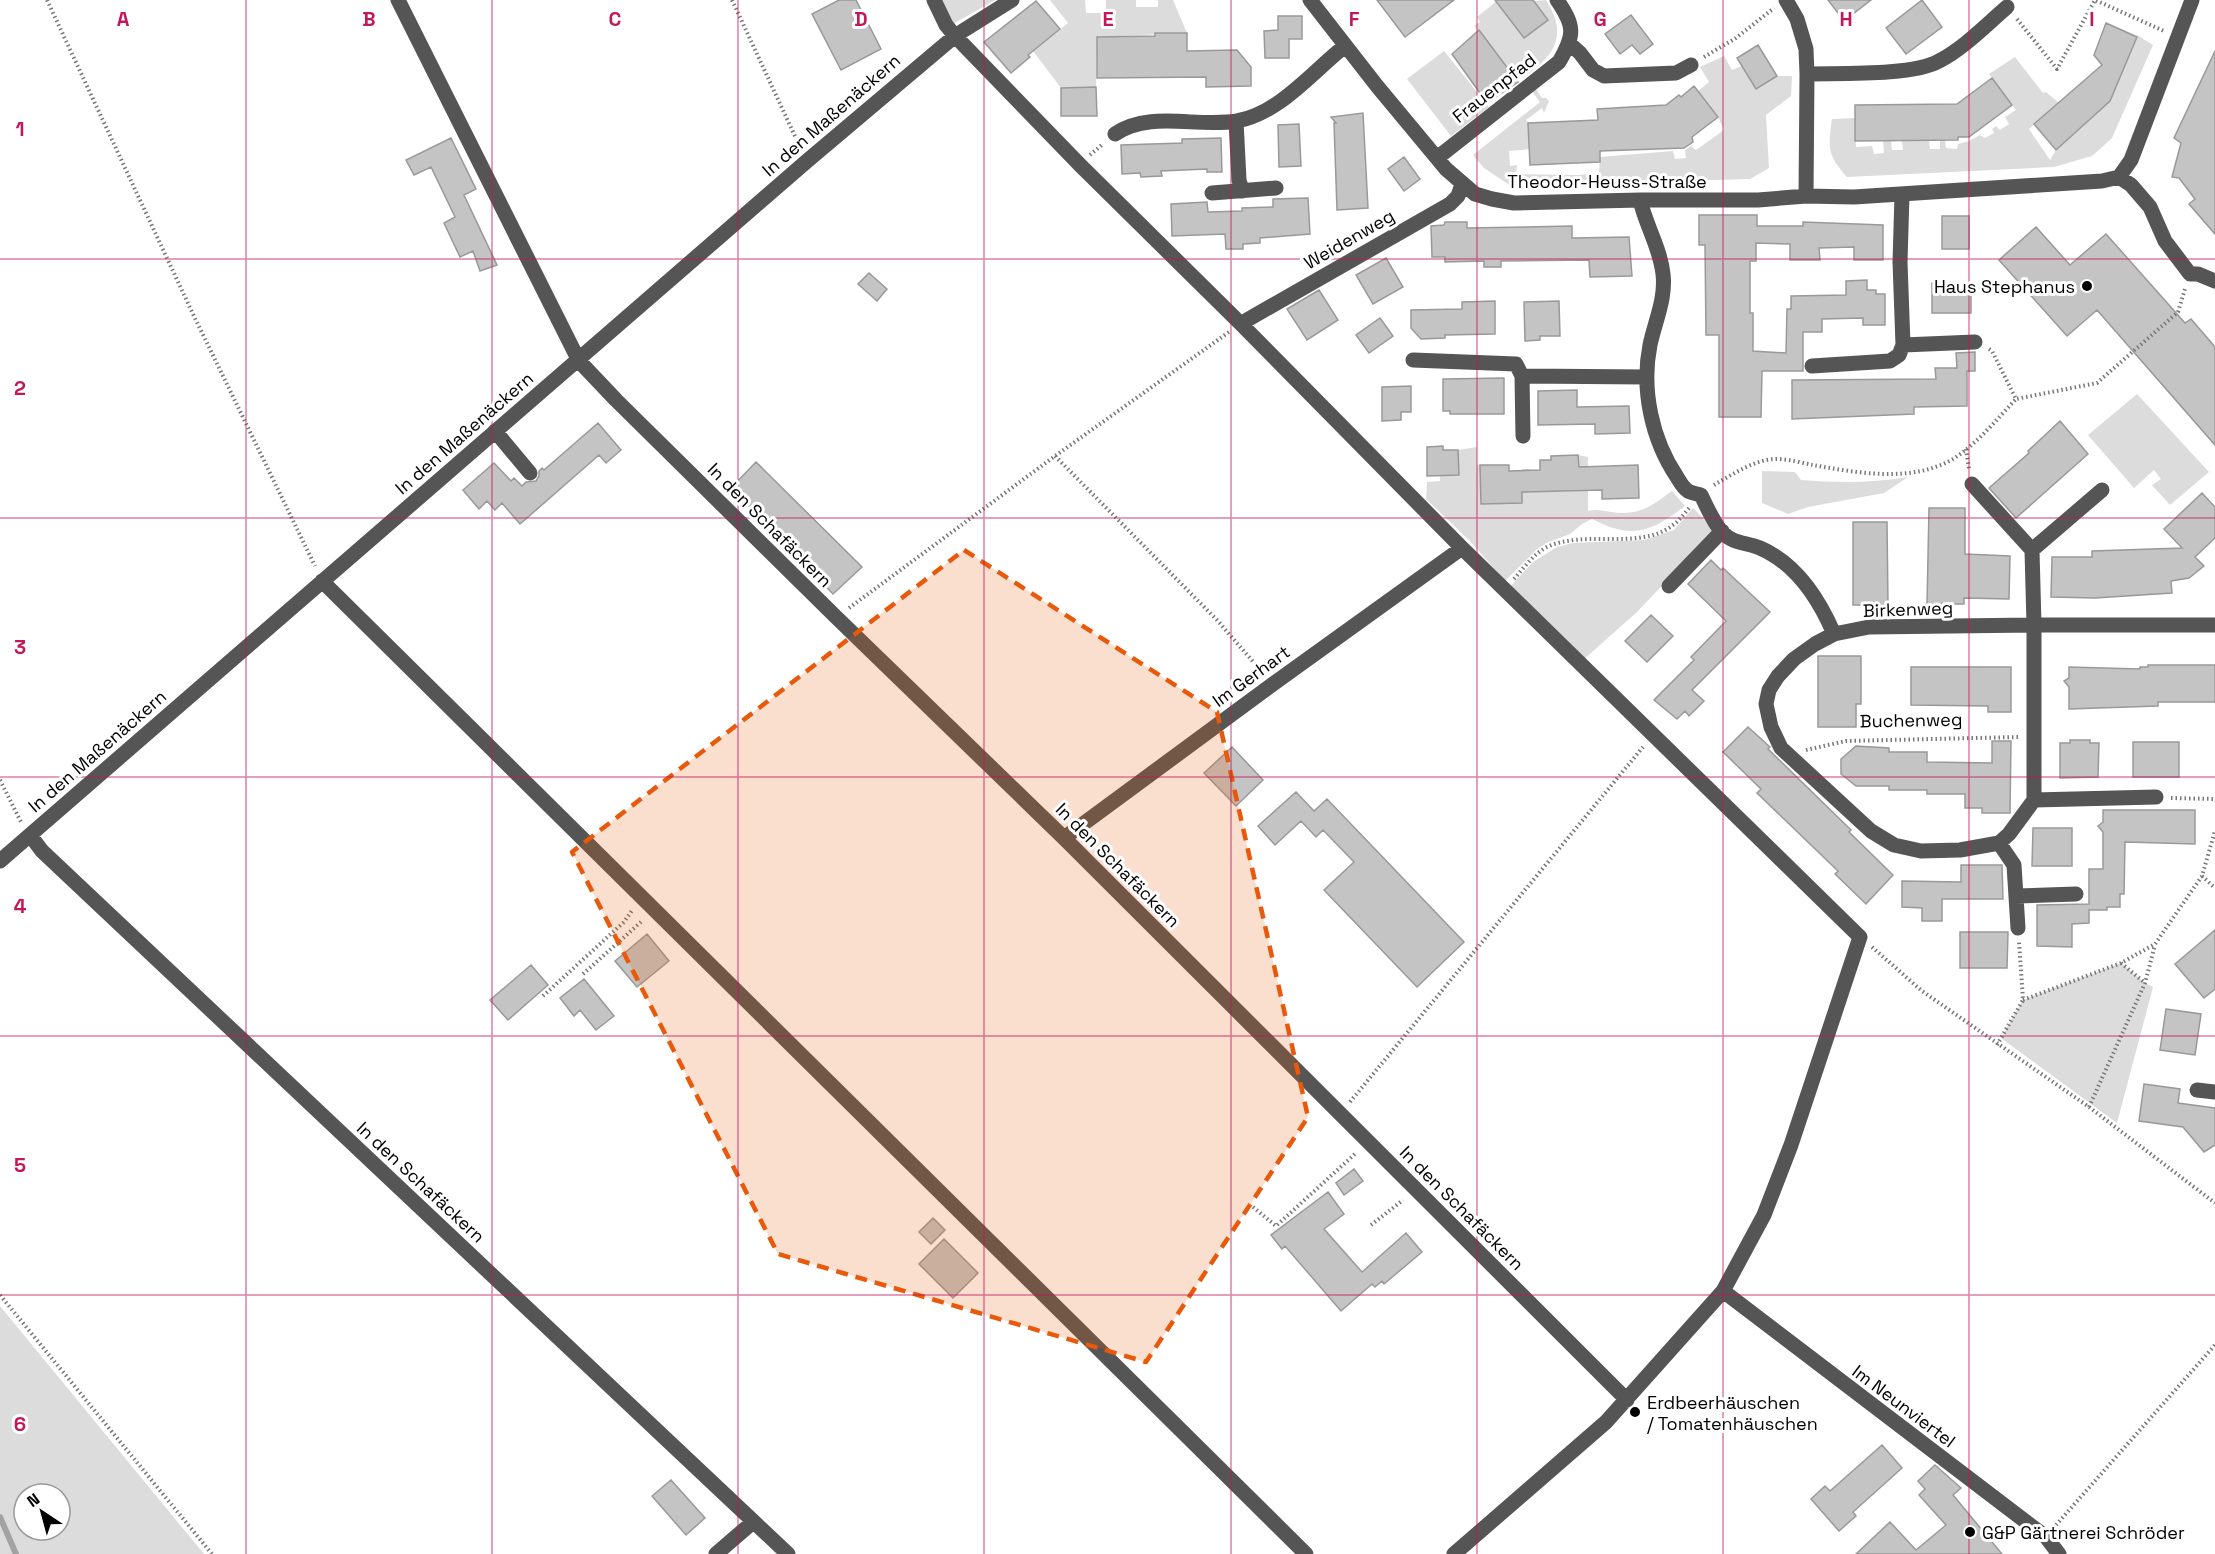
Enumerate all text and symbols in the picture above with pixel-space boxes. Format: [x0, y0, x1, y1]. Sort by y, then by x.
text: A [117, 6, 130, 32]
text: B [362, 6, 376, 32]
text: C [609, 6, 622, 32]
text: D [854, 6, 868, 32]
text: E [1102, 6, 1114, 32]
text: F [1349, 6, 1360, 32]
text: G [1593, 6, 1607, 32]
text: H [1839, 6, 1853, 32]
text: I [2089, 6, 2095, 32]
street label: Frauenpfad [1448, 48, 1540, 128]
street label: In den Maßenäckern [757, 49, 905, 181]
text: 1 [15, 116, 25, 142]
street label: Theodor-Heuss-Straße [1507, 170, 1707, 193]
street label: Weidenweg [1300, 204, 1398, 274]
place label: Haus Stephanus [1934, 275, 2075, 298]
marker: Haus Stephanus [2080, 279, 2094, 293]
street label: In den Maßenäckern [390, 367, 538, 499]
text: 2 [14, 375, 26, 401]
street label: In den Schafäckern [703, 458, 837, 592]
street label: Birkenweg [1862, 596, 1954, 622]
text: 3 [14, 634, 26, 660]
street label: Im Gerhart [1208, 640, 1294, 712]
street label: In den Maßenäckern [23, 685, 171, 817]
street label: Buchenweg [1859, 708, 1963, 732]
street label: In den Schafäckern [1051, 798, 1185, 932]
text: 4 [14, 893, 27, 919]
street label: In den Schafäckern [352, 1117, 490, 1247]
street label: In den Schafäckern [1395, 1141, 1529, 1275]
text: 5 [14, 1152, 26, 1178]
street label: Im Neunviertel [1848, 1360, 1960, 1452]
place label: Erdbeerhäuschen / Tomatenhäuschen [1647, 1391, 1818, 1435]
marker: Erdbeerhäuschen / Tomatenhäuschen [1628, 1405, 1642, 1419]
text: 6 [14, 1411, 26, 1437]
north arrow [12, 1482, 72, 1542]
text: N [23, 1489, 44, 1512]
place label: G&P Gärtnerei Schröder [1982, 1521, 2185, 1544]
marker: G&P Gärtnerei Schröder [1963, 1525, 1977, 1539]

